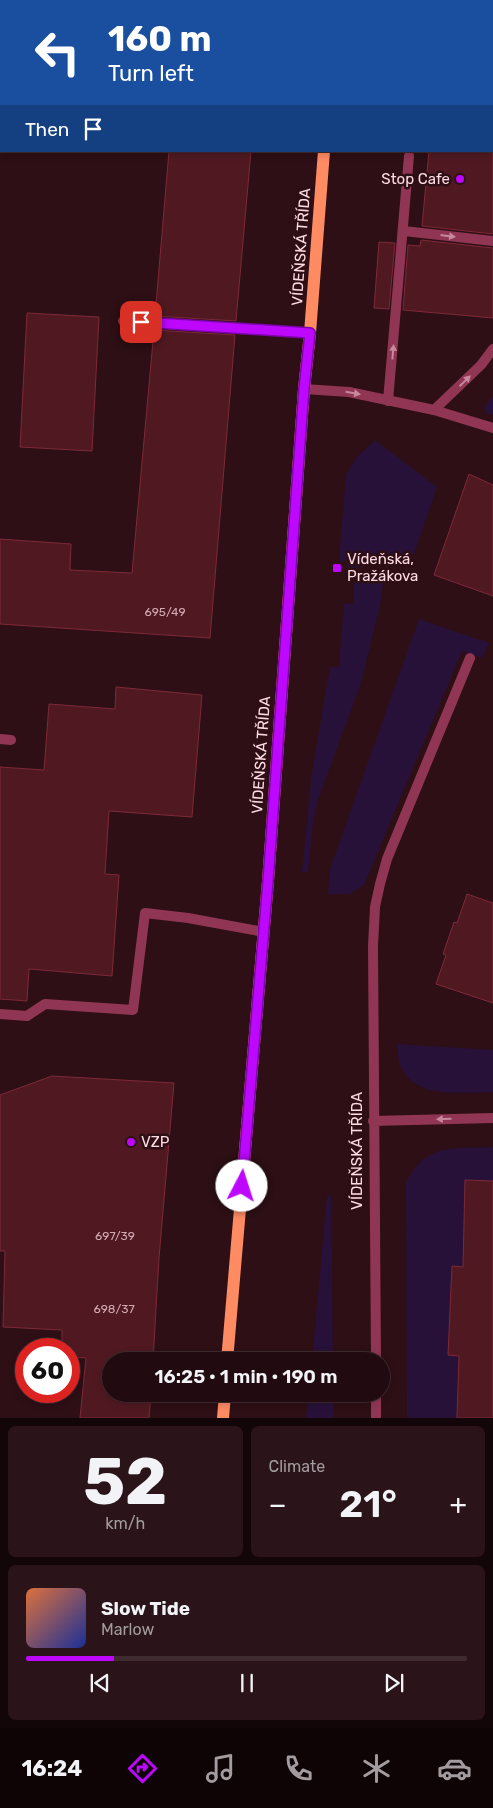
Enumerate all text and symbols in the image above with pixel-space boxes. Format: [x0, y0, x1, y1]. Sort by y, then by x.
text: 160 m [108, 18, 212, 60]
icon: left [25, 20, 90, 85]
text: Turn left [108, 60, 194, 87]
icon: arrive [79, 115, 107, 143]
text: Then [25, 118, 69, 141]
place label: Stop Cafe [381, 170, 450, 188]
marker: Stop Cafe [454, 173, 466, 185]
street label: VÍDEŇSKÁ TŘÍDA [288, 188, 314, 306]
one-way arrow [441, 232, 457, 240]
pin [120, 301, 162, 343]
icon: arrive [127, 308, 155, 336]
one-way arrow [389, 344, 397, 360]
one-way arrow [458, 375, 470, 387]
one-way arrow [345, 389, 360, 397]
place label: Vídeňská, Pražákova [347, 550, 418, 585]
marker: Vídeňská, Pražákova [331, 562, 343, 574]
house number: 695/49 [144, 605, 186, 619]
street label: VÍDEŇSKÁ TŘÍDA [248, 696, 274, 814]
street label: VÍDEŇSKÁ TŘÍDA [348, 1092, 366, 1210]
one-way arrow [436, 1116, 452, 1124]
place label: VZP [141, 1133, 170, 1151]
marker: VZP [125, 1136, 137, 1148]
position arrow [215, 1159, 267, 1211]
house number: 697/39 [95, 1229, 135, 1243]
house number: 698/37 [93, 1302, 135, 1316]
speed limit sign: 60 [15, 1338, 80, 1403]
text: 16:25 · 1 min · 190 m [154, 1365, 338, 1388]
text: 52 [83, 1443, 167, 1520]
text: Climate [269, 1457, 325, 1476]
text: 21° [339, 1481, 397, 1527]
text: − [269, 1488, 287, 1521]
text: + [450, 1488, 467, 1521]
text: km/h [105, 1514, 145, 1533]
text: Slow Tide [101, 1597, 190, 1620]
text: Marlow [101, 1620, 154, 1639]
icon: previous [86, 1669, 114, 1697]
icon: pause [233, 1669, 261, 1697]
icon: next [380, 1669, 408, 1697]
icon: directions [125, 1751, 160, 1786]
icon: music [203, 1751, 238, 1786]
icon: phone [281, 1751, 316, 1786]
icon: climate [359, 1751, 394, 1786]
icon: car [437, 1751, 472, 1786]
text: 16:24 [21, 1755, 82, 1782]

